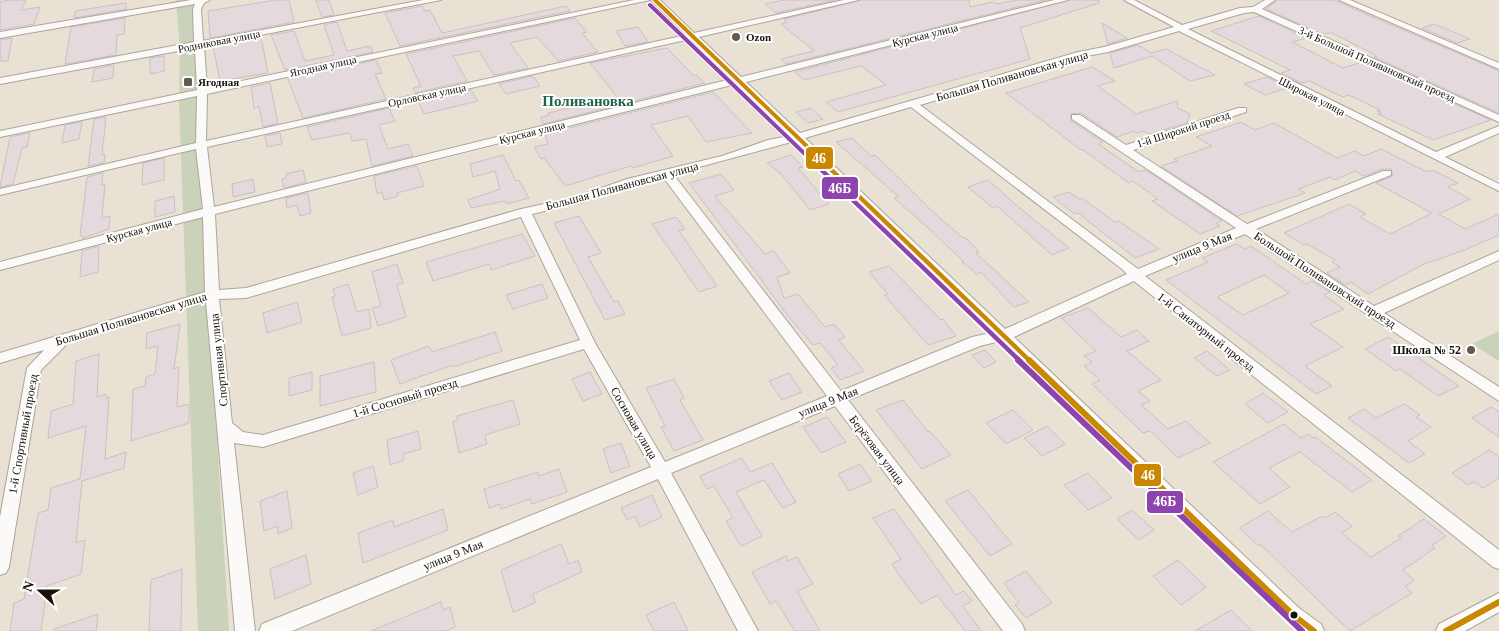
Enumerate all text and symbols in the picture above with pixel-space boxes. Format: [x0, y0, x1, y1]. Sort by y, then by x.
street label: Курская улица [891, 21, 959, 49]
street label: 3-й Большой Поливановский проезд [1297, 24, 1458, 104]
street label: Родниковая улица [177, 27, 261, 55]
marker: Ozon [730, 31, 742, 43]
place label: Ozon [746, 31, 771, 43]
street label: Большая Поливановская улица [934, 47, 1090, 104]
street label: Ягодная улица [288, 53, 358, 79]
street label: Широкая улица [1277, 74, 1347, 118]
marker: Ягодная [182, 76, 194, 88]
place label: Ягодная [198, 76, 239, 88]
street label: Орловская улица [387, 81, 467, 109]
district label: Поливановка [542, 93, 634, 109]
street label: 1-й Широкий проезд [1135, 108, 1232, 150]
street label: Курская улица [498, 118, 566, 146]
line badge: 46 [805, 146, 834, 170]
text: 46 [812, 151, 826, 166]
street label: Большая Поливановская улица [544, 159, 701, 213]
line badge: 46Б [821, 176, 859, 200]
text: 46Б [828, 181, 852, 196]
street label: Курская улица [105, 215, 173, 245]
street label: улица 9 Мая [1170, 229, 1234, 265]
street label: Большой Поливановский проезд [1251, 229, 1399, 331]
street label: Большая Поливановская улица [54, 289, 209, 349]
street label: 1-й Санаторный проезд [1154, 290, 1258, 374]
street label: Спортивная улица [207, 312, 231, 407]
place label: Школа № 52 [1392, 343, 1461, 357]
marker: Школа № 52 [1465, 344, 1477, 356]
street label: 1-й Спортивный проезд [6, 373, 40, 495]
street label: 1-й Сосновый проезд [351, 375, 459, 421]
street label: Сосновая улица [608, 384, 661, 462]
street label: улица 9 Мая [796, 384, 860, 420]
street label: Берёзовая улица [846, 413, 908, 488]
line badge: 46 [1133, 463, 1162, 487]
text: 46 [1141, 468, 1155, 483]
line badge: 46Б [1146, 490, 1184, 514]
text: 46Б [1153, 494, 1177, 509]
street label: улица 9 Мая [421, 537, 485, 573]
north arrow [15, 566, 65, 616]
text: N [20, 579, 37, 594]
unlabelled marker [1289, 610, 1299, 620]

